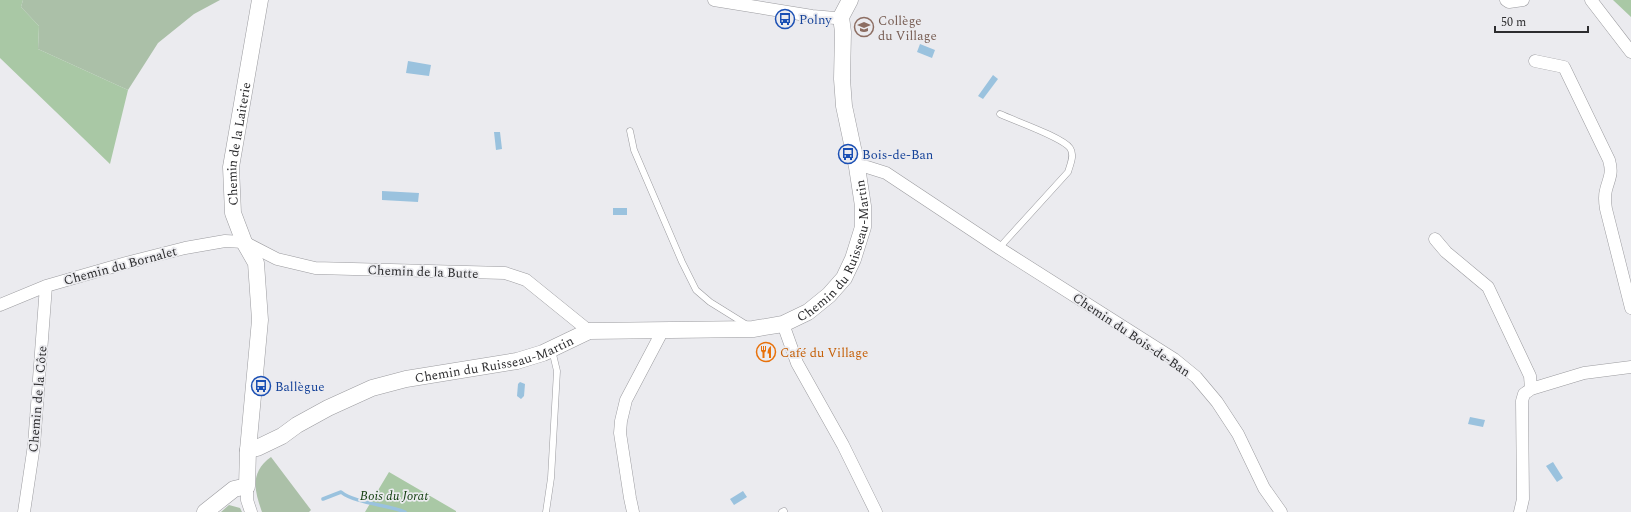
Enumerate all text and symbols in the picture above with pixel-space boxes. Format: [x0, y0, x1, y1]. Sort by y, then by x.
bus stop icon: Polny [774, 8, 796, 30]
scale bar [1495, 8, 1588, 34]
place label: Polny [799, 10, 832, 30]
place label: Collège du Village [878, 11, 937, 46]
text: 50 m [1501, 13, 1526, 32]
school or university icon: Collège du Village [853, 16, 875, 38]
street label: Chemin de la Laiterie [222, 81, 257, 206]
bus stop icon: Bois-de-Ban [837, 143, 859, 165]
place label: Bois-de-Ban [862, 145, 934, 165]
street label: Chemin du Ruisseau-Martin [793, 178, 874, 327]
street label: Chemin du Bornalet [61, 241, 179, 291]
street label: Chemin de la Butte [367, 260, 479, 284]
street label: Chemin du Bois-de-Ban [1068, 288, 1195, 382]
street label: Chemin du Ruisseau-Martin [413, 331, 578, 388]
restaurant icon: Café du Village [755, 341, 777, 363]
place label: Café du Village [780, 343, 868, 363]
street label: Chemin de la Côte [23, 345, 53, 453]
bus stop icon: Ballègue [250, 375, 272, 397]
place label: Ballègue [275, 377, 324, 397]
park label: Bois du Jorat [360, 486, 429, 506]

